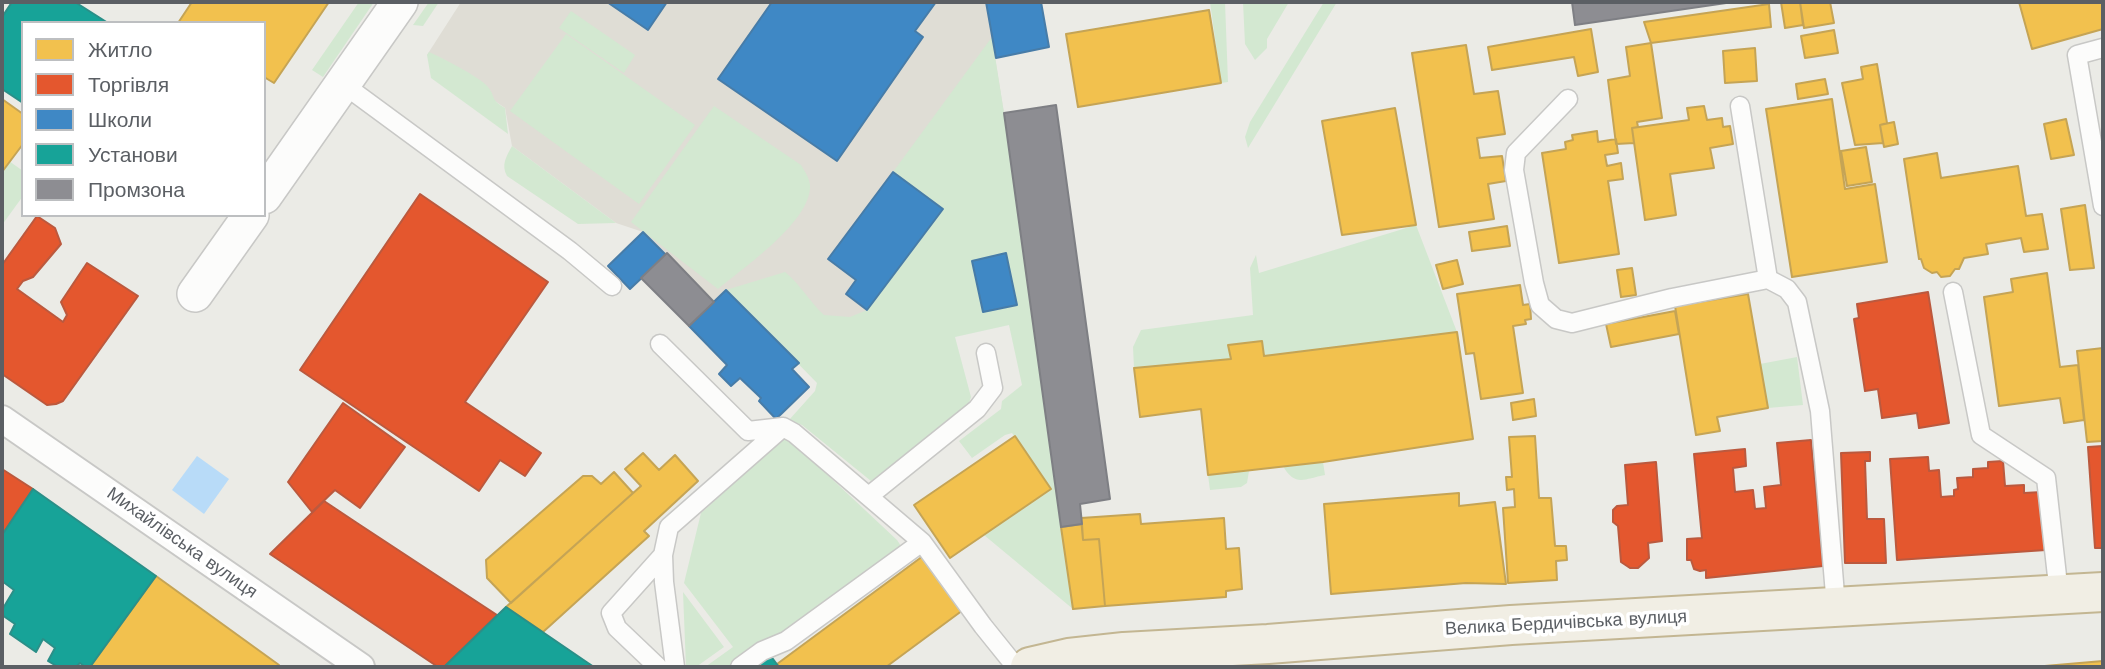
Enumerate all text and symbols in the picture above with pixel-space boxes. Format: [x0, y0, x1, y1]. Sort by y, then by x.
legend [21, 21, 266, 217]
text: Житло [88, 37, 152, 62]
text: Торгівля [88, 72, 169, 97]
text: Школи [88, 107, 152, 132]
text: Установи [88, 142, 178, 167]
text: Промзона [88, 177, 185, 202]
street label: Михайлівська вулиця [103, 483, 261, 603]
street label: Велика Бердичівська вулиця [1444, 606, 1688, 640]

